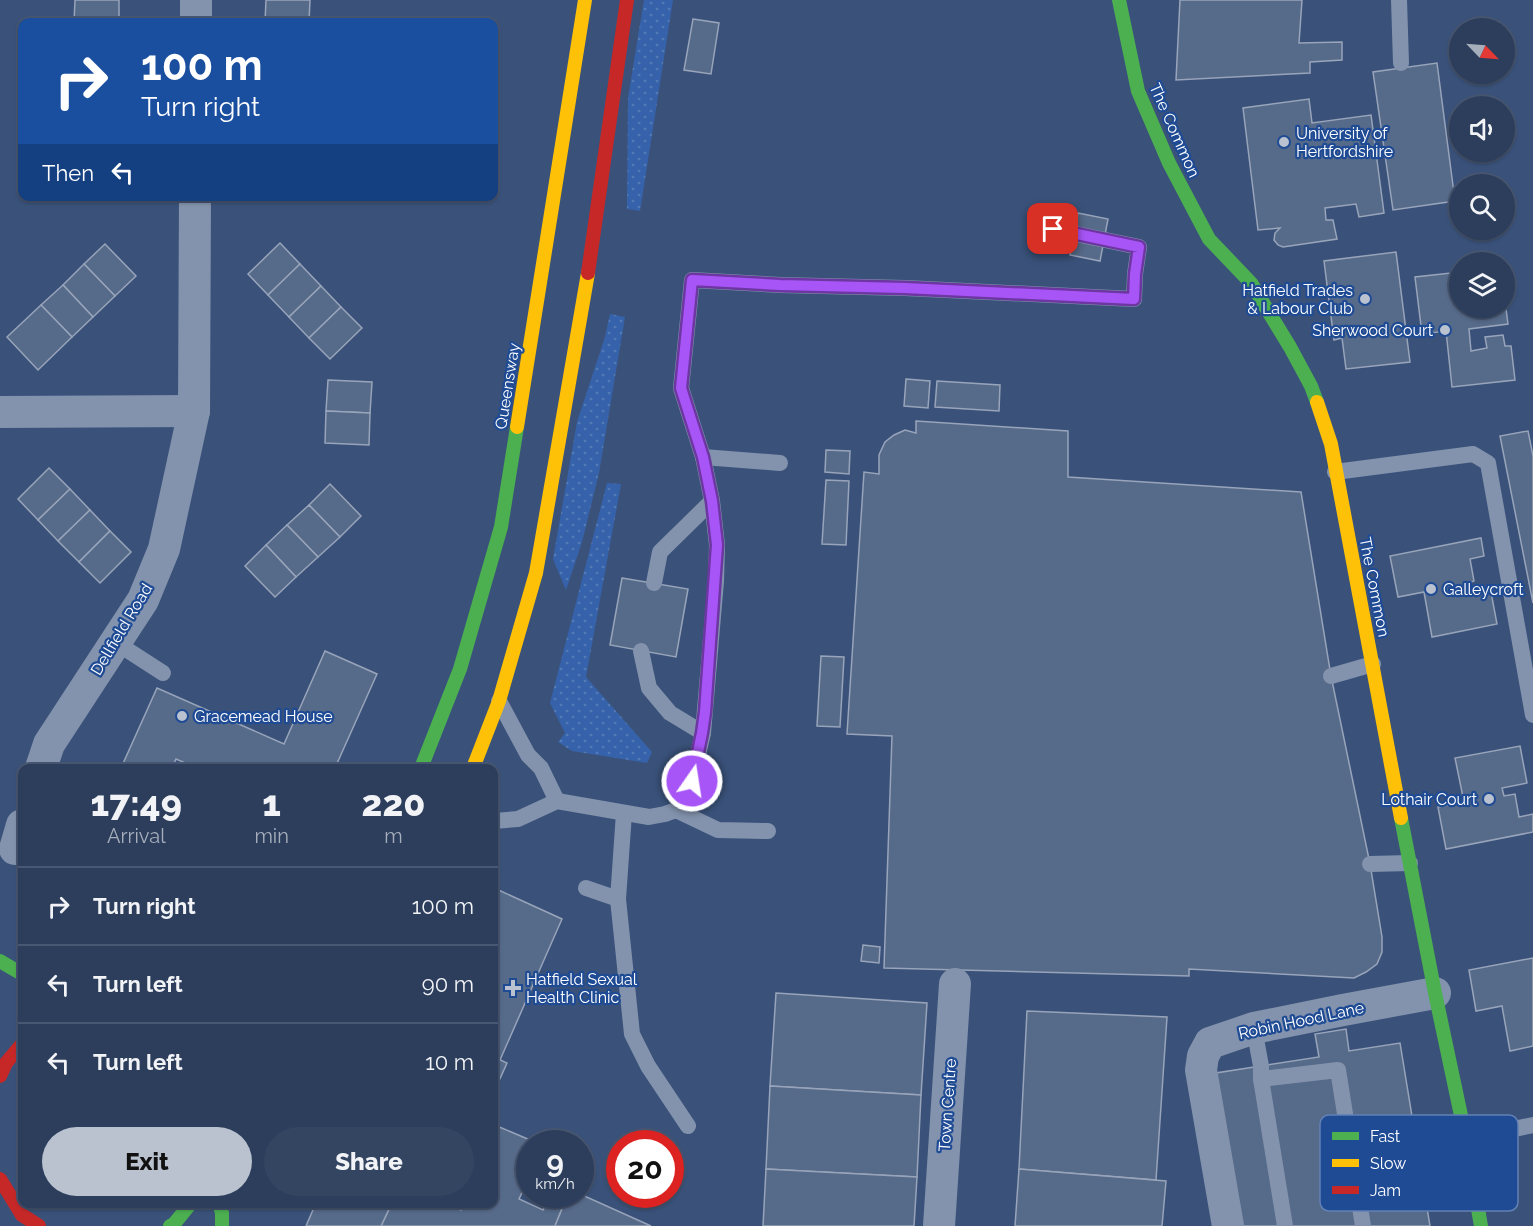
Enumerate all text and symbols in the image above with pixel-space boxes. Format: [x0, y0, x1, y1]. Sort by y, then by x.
north arrow [1449, 18, 1515, 84]
map controls [1449, 18, 1515, 318]
text: 100 m [141, 41, 263, 90]
icon: right [42, 42, 120, 120]
street label: The Common [1145, 80, 1204, 180]
text: Turn right [141, 91, 260, 122]
button: sound [1449, 96, 1515, 162]
place label: University of Hertfordshire [1296, 124, 1393, 161]
marker: University of Hertfordshire [1277, 135, 1291, 149]
icon: left [106, 156, 139, 189]
text: Then [42, 160, 94, 186]
button: search [1449, 174, 1515, 240]
pin [1027, 203, 1078, 254]
icon: arrive [1036, 212, 1069, 245]
button: layers [1449, 252, 1515, 318]
place label: Hatfield Trades & Labour Club [1242, 281, 1353, 318]
marker: Hatfield Trades & Labour Club [1358, 292, 1372, 306]
place label: Sherwood Court [1312, 321, 1434, 340]
marker: Sherwood Court [1438, 323, 1452, 337]
street label: Queensway [491, 341, 524, 431]
street label: The Common [1356, 536, 1394, 639]
street label: Dellfield Road [87, 580, 156, 679]
place label: Galleycroft [1443, 580, 1524, 599]
marker: Galleycroft [1424, 582, 1438, 596]
place label: Gracemead House [194, 707, 333, 726]
marker: Gracemead House [175, 709, 189, 723]
position arrow [660, 749, 724, 813]
text: 17:49 [91, 782, 182, 824]
text: 1 [262, 782, 281, 824]
text: 220 [362, 782, 425, 824]
place label: Lothair Court [1381, 790, 1478, 809]
marker: Lothair Court [1482, 792, 1496, 806]
text: Arrival [107, 824, 166, 848]
text: min [254, 824, 289, 848]
text: m [384, 824, 403, 848]
icon: right [42, 890, 75, 923]
text: Turn right [93, 893, 196, 919]
text: 100 m [412, 893, 474, 919]
icon: left [42, 968, 75, 1001]
place label: Hatfield Sexual Health Clinic [526, 970, 638, 1007]
text: Turn left [93, 971, 183, 997]
text: 90 m [422, 971, 474, 997]
marker: Hatfield Sexual Health Clinic [504, 979, 522, 997]
street label: Robin Hood Lane [1237, 998, 1366, 1043]
icon: left [42, 1046, 75, 1079]
text: Turn left [93, 1049, 183, 1075]
text: 10 m [425, 1049, 474, 1075]
street label: Town Centre [935, 1058, 960, 1152]
legend [1320, 1115, 1518, 1211]
button: Exit [42, 1127, 252, 1196]
button: Share [264, 1127, 474, 1196]
text: Fast [1370, 1127, 1401, 1146]
speed limit sign: 20 [606, 1130, 684, 1208]
text: 9 [546, 1144, 564, 1179]
text: Slow [1370, 1154, 1406, 1173]
text: km/h [535, 1175, 575, 1193]
text: Jam [1370, 1181, 1401, 1200]

